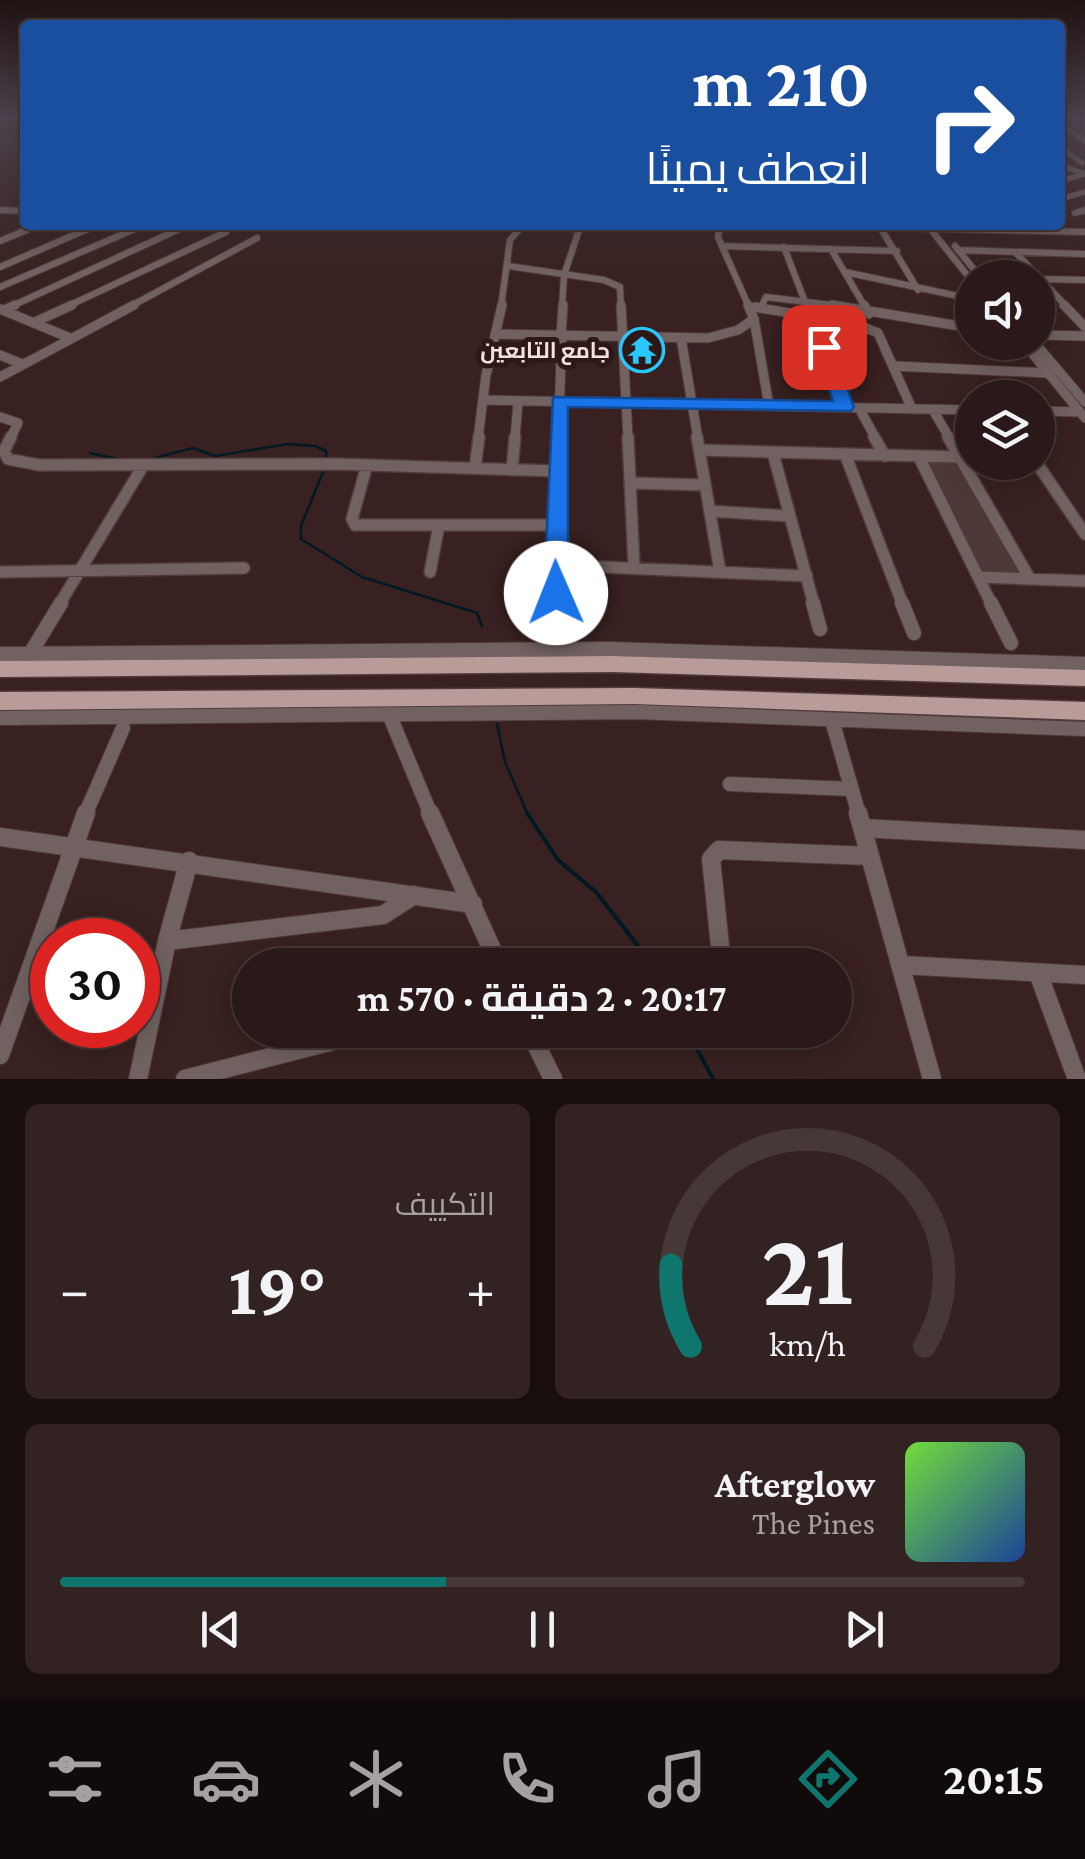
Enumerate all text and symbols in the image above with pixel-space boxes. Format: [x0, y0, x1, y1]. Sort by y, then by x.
text: 210 m [693, 43, 870, 121]
icon: right [905, 60, 1035, 190]
text: انعطف يمينًا [646, 144, 870, 194]
map controls [955, 260, 1055, 480]
button: sound [955, 260, 1055, 360]
pin [782, 305, 867, 390]
icon: arrive [797, 320, 852, 375]
temple icon: جامع التابعين [619, 327, 665, 373]
place label: جامع التابعين [480, 338, 610, 365]
button: layers [955, 380, 1055, 480]
position arrow [504, 541, 608, 645]
speed limit sign: 30 [30, 918, 160, 1048]
text: 20:17 · 2 دقيقة · 570 m [357, 977, 727, 1019]
text: التكييف [395, 1186, 495, 1222]
text: 21 [762, 1211, 853, 1326]
text: 19° [228, 1247, 327, 1330]
text: − [60, 1259, 89, 1320]
text: + [466, 1259, 495, 1320]
text: km/h [769, 1324, 846, 1364]
text: Afterglow [715, 1463, 875, 1505]
text: The Pines [752, 1505, 875, 1541]
icon: previous [193, 1602, 248, 1657]
icon: pause [515, 1602, 570, 1657]
icon: next [837, 1602, 892, 1657]
icon: filters [40, 1744, 110, 1814]
icon: car [191, 1744, 261, 1814]
icon: climate [341, 1744, 411, 1814]
icon: phone [492, 1744, 562, 1814]
icon: music [642, 1744, 712, 1814]
icon: directions [793, 1744, 863, 1814]
text: 20:15 [943, 1754, 1045, 1804]

